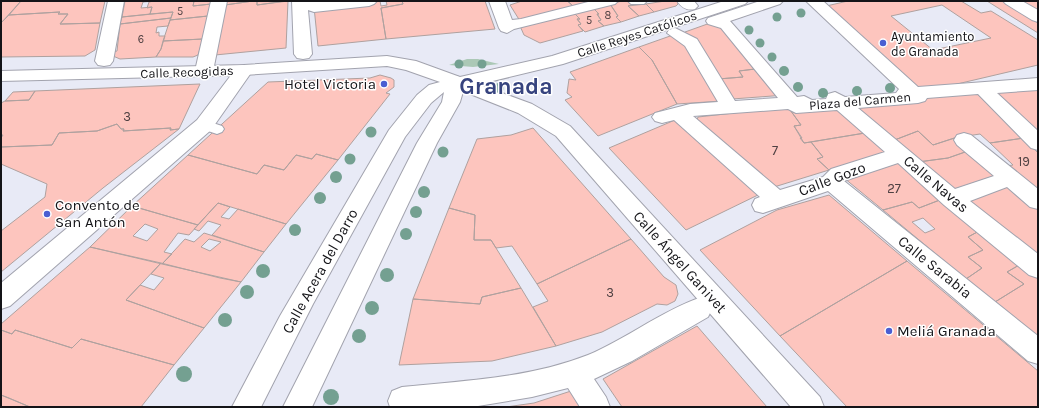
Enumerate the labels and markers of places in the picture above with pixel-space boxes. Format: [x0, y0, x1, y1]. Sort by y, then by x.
place label: Ayuntamiento de Granada [891, 29, 974, 59]
marker: Ayuntamiento de Granada [878, 38, 888, 48]
place label: Hotel Victoria [284, 75, 376, 93]
marker: Hotel Victoria [379, 79, 389, 89]
place label: Convento de San Antón [55, 196, 140, 231]
marker: Convento de San Antón [42, 209, 52, 219]
place label: Meliá Granada [897, 322, 996, 340]
marker: Meliá Granada [884, 326, 894, 336]

